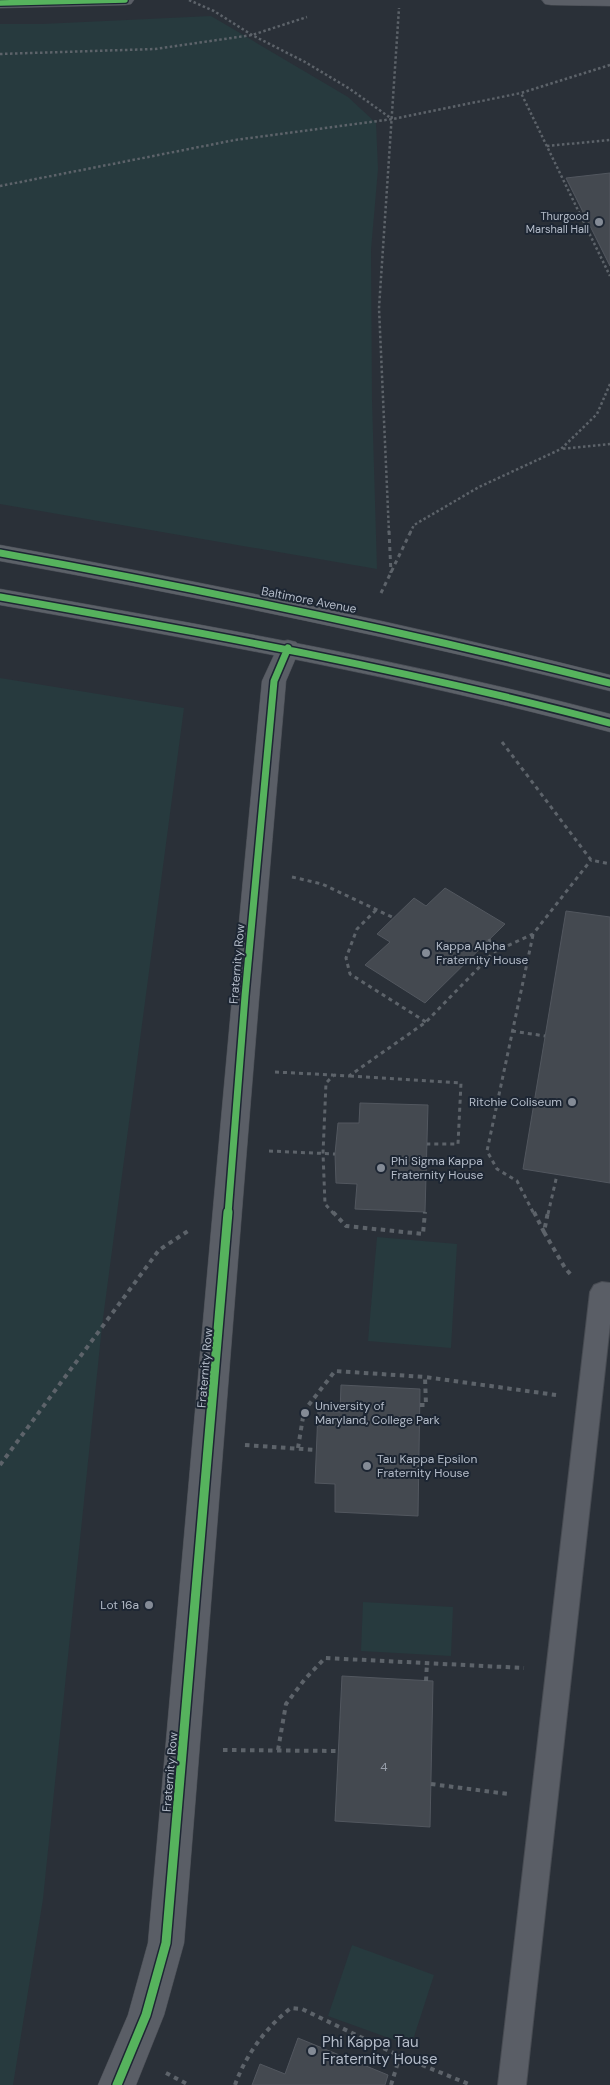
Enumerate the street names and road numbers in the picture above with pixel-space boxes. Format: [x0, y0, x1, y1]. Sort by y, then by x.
street label: Baltimore Avenue [260, 583, 358, 617]
street label: Fraternity Row [226, 923, 248, 1005]
street label: Fraternity Row [194, 1327, 216, 1409]
street label: Fraternity Row [159, 1731, 181, 1813]

